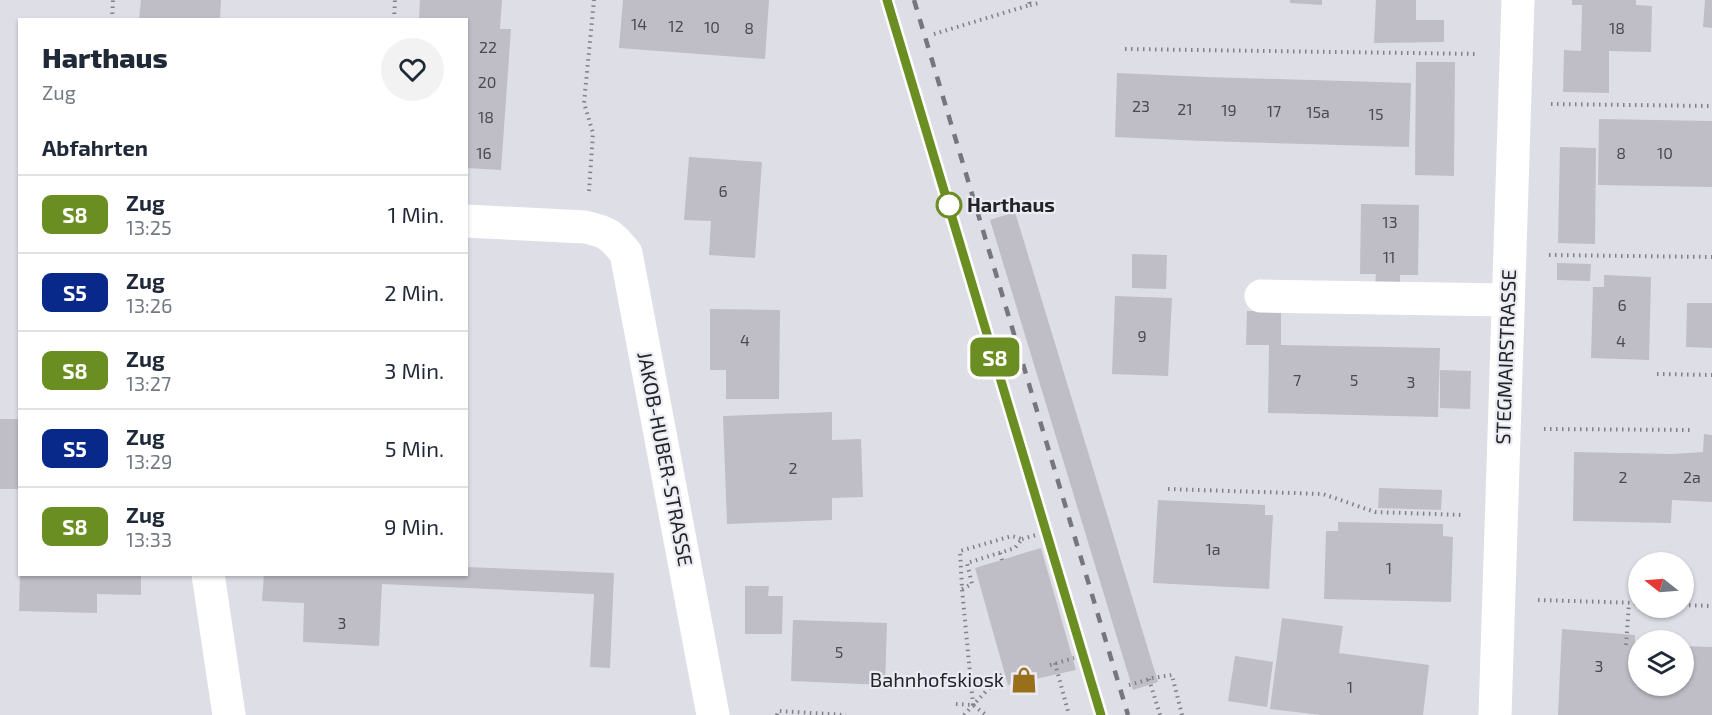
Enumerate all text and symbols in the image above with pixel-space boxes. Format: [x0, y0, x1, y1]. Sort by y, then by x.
house number: 14 [631, 14, 647, 33]
house number: 12 [668, 16, 684, 35]
house number: 10 [704, 17, 720, 36]
house number: 8 [744, 18, 754, 37]
house number: 18 [1609, 18, 1625, 37]
house number: 22 [479, 37, 497, 56]
button: heart [381, 38, 444, 101]
text: Harthaus [42, 40, 168, 74]
house number: 20 [478, 72, 496, 91]
text: Zug [42, 80, 76, 104]
house number: 23 [1132, 96, 1150, 115]
house number: 21 [1177, 99, 1193, 118]
house number: 19 [1221, 100, 1237, 119]
house number: 17 [1267, 101, 1281, 120]
house number: 15a [1306, 102, 1330, 121]
house number: 15 [1369, 104, 1383, 123]
house number: 18 [478, 107, 494, 126]
text: Abfahrten [42, 134, 148, 160]
house number: 16 [476, 143, 492, 162]
house number: 8 [1616, 143, 1626, 162]
house number: 10 [1657, 143, 1673, 162]
house number: 6 [718, 181, 728, 200]
text: Zug [126, 189, 165, 215]
marker: Harthaus [936, 192, 962, 218]
place label: Harthaus [967, 192, 1055, 216]
text: 1 Min. [388, 201, 444, 227]
text: S8 [62, 202, 88, 227]
house number: 13 [1382, 212, 1398, 231]
text: 13:25 [126, 215, 172, 239]
house number: 11 [1383, 247, 1395, 266]
text: Zug [126, 267, 165, 293]
street label: STEGMAIRSTRASSE [1490, 269, 1520, 445]
text: 2 Min. [384, 279, 444, 305]
text: S5 [63, 280, 87, 305]
text: 13:26 [126, 293, 172, 317]
house number: 6 [1617, 295, 1627, 314]
house number: 9 [1137, 326, 1147, 345]
house number: 4 [740, 330, 750, 349]
house number: 4 [1616, 331, 1626, 350]
line badge: S8 [968, 338, 1022, 376]
text: Zug [126, 345, 165, 371]
text: S8 [982, 345, 1008, 370]
street label: JAKOB-HUBER-STRASSE [633, 350, 699, 568]
text: 3 Min. [384, 357, 444, 383]
text: S8 [62, 358, 88, 383]
house number: 7 [1293, 370, 1301, 389]
house number: 5 [1350, 370, 1358, 389]
text: 13:27 [126, 371, 171, 395]
house number: 3 [1407, 372, 1415, 391]
text: Zug [126, 423, 165, 449]
text: 5 Min. [385, 435, 444, 461]
text: S5 [63, 436, 87, 461]
text: 13:29 [126, 449, 172, 473]
house number: 2 [789, 458, 798, 477]
house number: 2 [1619, 467, 1628, 486]
house number: 2a [1683, 467, 1701, 486]
text: Zug [126, 501, 165, 527]
text: 9 Min. [384, 513, 444, 539]
text: S8 [62, 514, 88, 539]
text: 13:33 [126, 527, 172, 551]
house number: 1a [1205, 539, 1221, 558]
north arrow [1628, 552, 1694, 618]
map controls [1628, 552, 1694, 696]
house number: 1 [1386, 558, 1392, 577]
house number: 3 [338, 613, 346, 632]
button: layers [1628, 630, 1694, 696]
house number: 5 [835, 642, 843, 661]
house number: 3 [1595, 656, 1603, 675]
shop icon: Bahnhofskiosk [1009, 665, 1039, 695]
place label: Bahnhofskiosk [870, 667, 1004, 691]
house number: 1 [1347, 677, 1353, 696]

